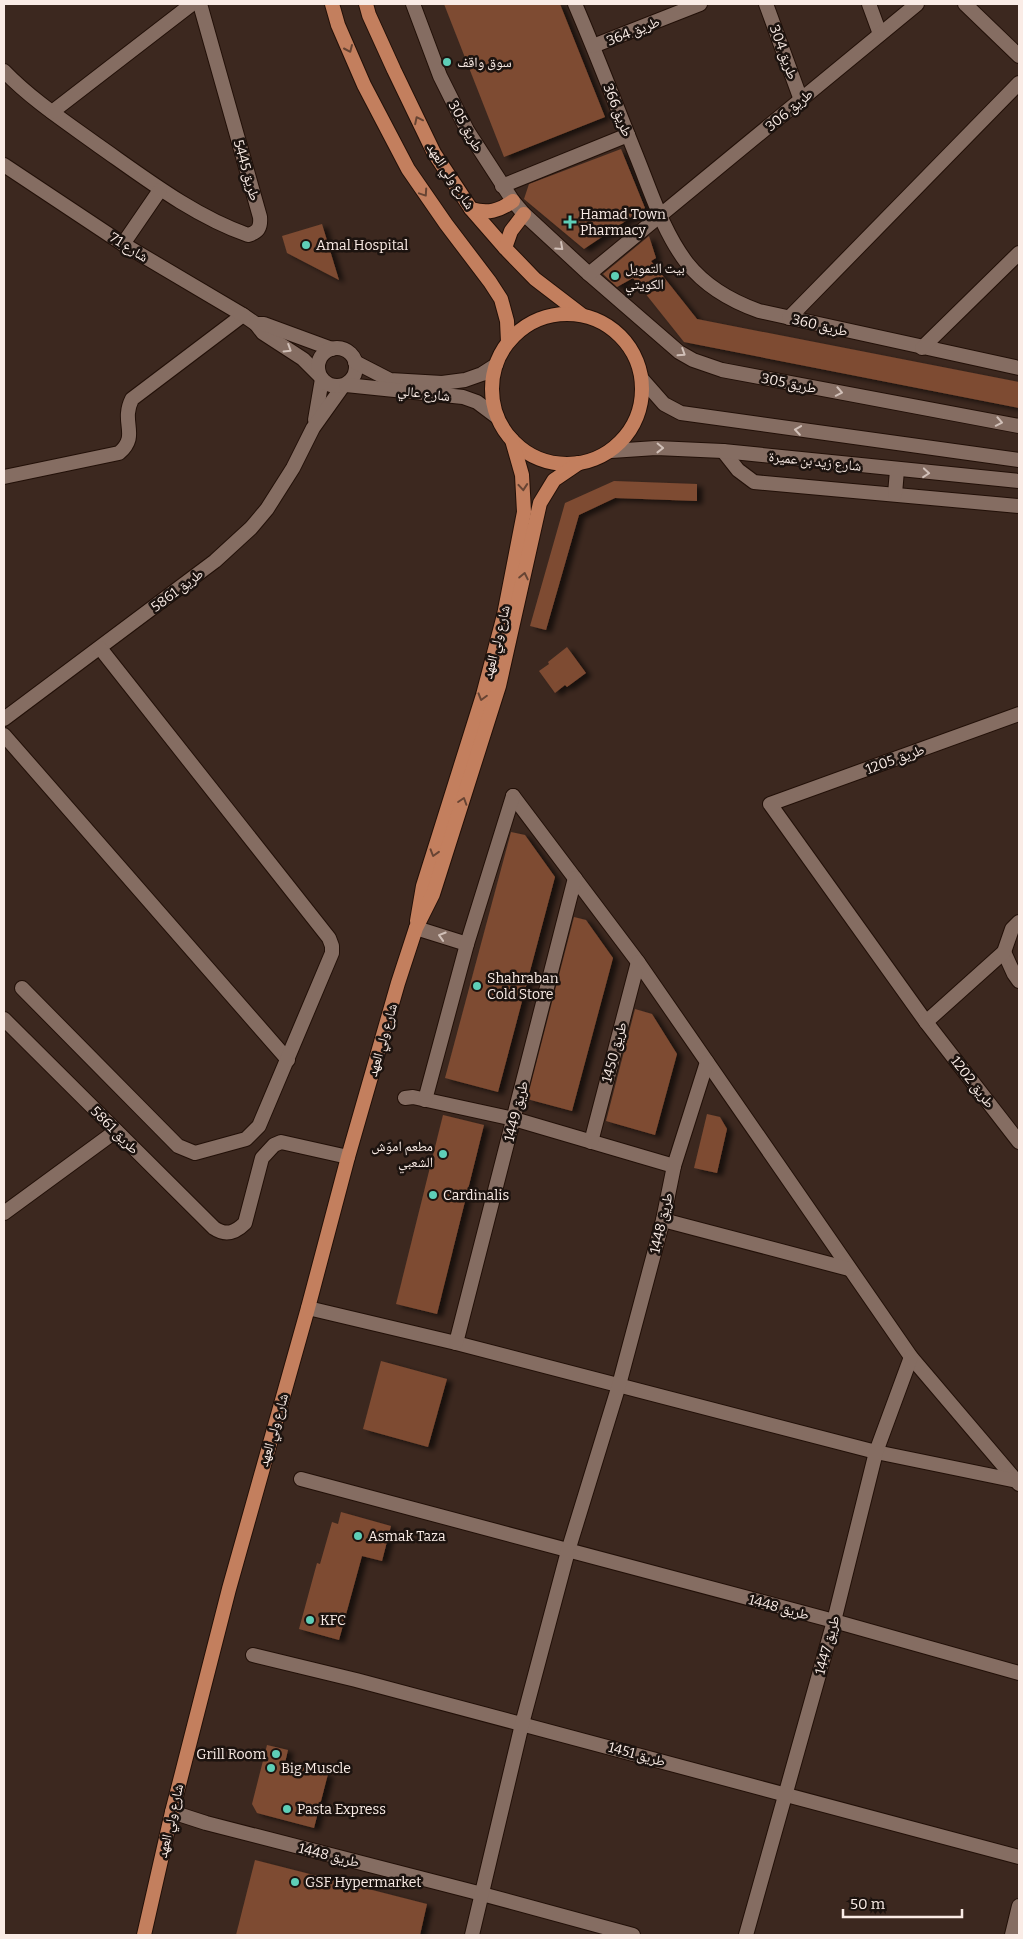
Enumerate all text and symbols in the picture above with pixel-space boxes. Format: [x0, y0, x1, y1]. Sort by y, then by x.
street label: طريق 364 [604, 13, 663, 51]
street label: طريق 304 [765, 23, 801, 82]
one-way arrow [342, 44, 353, 53]
place label: سوق واقف [457, 54, 512, 71]
marker: سوق واقف [441, 56, 453, 68]
street label: طريق 366 [598, 81, 636, 140]
street label: طريق 306 [762, 86, 817, 136]
street label: طريق 305 [444, 98, 487, 155]
one-way arrow [414, 116, 424, 125]
street label: طريق 5445 [229, 138, 263, 203]
street label: شارع ولي العهد [421, 140, 478, 214]
one-way arrow [418, 187, 427, 197]
place label: Hamad Town Pharmacy [580, 206, 666, 239]
marker: Hamad Town Pharmacy [564, 216, 576, 228]
street label: شارع 71 [106, 229, 151, 267]
place label: Amal Hospital [316, 237, 408, 254]
marker: Amal Hospital [300, 239, 312, 251]
one-way arrow [554, 241, 563, 250]
place label: بيت التمويل الكويتي [625, 260, 685, 296]
marker: بيت التمويل الكويتي [609, 270, 621, 282]
street label: طريق 360 [790, 311, 849, 341]
one-way arrow [282, 343, 291, 353]
one-way arrow [677, 347, 686, 357]
street label: طريق 305 [760, 370, 818, 398]
street label: شارع عالي [396, 382, 451, 408]
one-way arrow [835, 387, 844, 397]
one-way arrow [994, 417, 1003, 427]
one-way arrow [793, 426, 802, 436]
one-way arrow [656, 443, 664, 454]
street label: شارع زيد بن عميرة [768, 448, 862, 476]
one-way arrow [922, 467, 930, 478]
one-way arrow [517, 483, 528, 491]
street label: طريق 5861 [148, 565, 207, 616]
one-way arrow [518, 572, 528, 581]
street label: شارع ولي العهد [479, 603, 516, 681]
one-way arrow [478, 693, 488, 701]
street label: طريق 1205 [863, 741, 927, 779]
one-way arrow [458, 797, 468, 805]
one-way arrow [429, 848, 439, 856]
one-way arrow [438, 932, 447, 942]
place label: Shahraban Cold Store [487, 970, 559, 1003]
marker: Shahraban Cold Store [471, 980, 483, 992]
street label: شارع ولي العهد [364, 1002, 404, 1079]
street label: طريق 1450 [598, 1020, 632, 1084]
street label: طريق 1202 [946, 1053, 998, 1112]
street label: طريق 1449 [501, 1079, 533, 1143]
street label: طريق 5861 [86, 1103, 142, 1159]
place label: مطعم اموّش الشعبي [371, 1138, 433, 1174]
marker: مطعم اموّش الشعبي [437, 1148, 449, 1160]
place label: Cardinalis [443, 1187, 509, 1204]
marker: Cardinalis [427, 1189, 439, 1201]
street label: طريق 1448 [646, 1191, 678, 1255]
street label: شارع ولي العهد [255, 1392, 295, 1469]
place label: Asmak Taza [368, 1528, 446, 1545]
marker: Asmak Taza [352, 1530, 364, 1542]
street label: طريق 1448 [746, 1591, 811, 1625]
place label: KFC [320, 1612, 346, 1629]
marker: KFC [304, 1614, 316, 1626]
street label: طريق 1447 [811, 1614, 844, 1677]
street label: طريق 1451 [606, 1739, 667, 1771]
place label: Grill Room [196, 1746, 267, 1763]
marker: Grill Room [270, 1748, 282, 1760]
place label: Big Muscle [281, 1760, 351, 1777]
marker: Big Muscle [265, 1762, 277, 1774]
street label: شارع ولي العهد [154, 1782, 190, 1860]
place label: Pasta Express [297, 1801, 386, 1818]
marker: Pasta Express [281, 1803, 293, 1815]
street label: طريق 1448 [296, 1840, 361, 1872]
place label: GSF Hypermarket [305, 1874, 421, 1891]
marker: GSF Hypermarket [289, 1876, 301, 1888]
scale bar [843, 1886, 962, 1918]
text: 50 m [850, 1895, 886, 1913]

